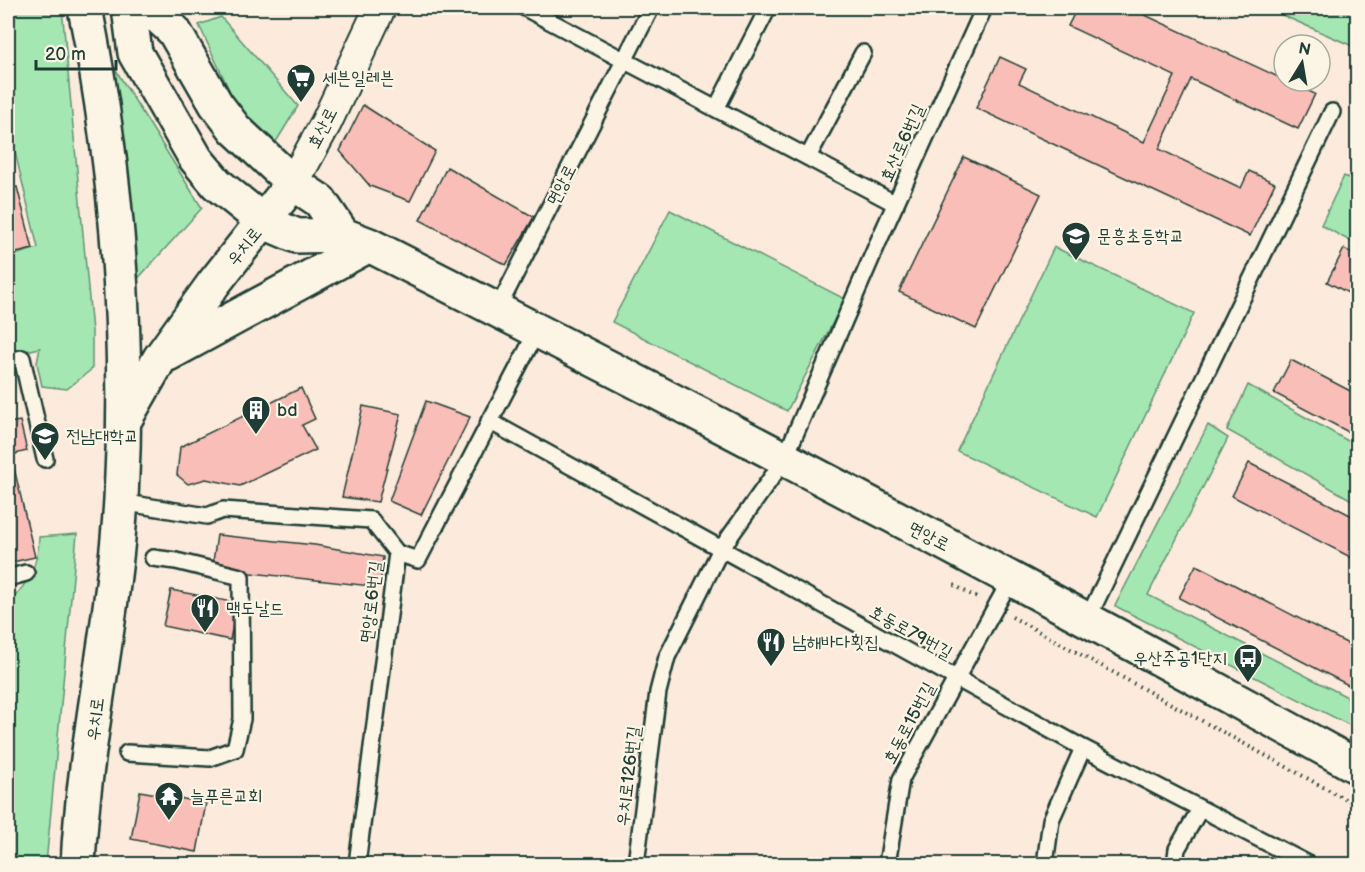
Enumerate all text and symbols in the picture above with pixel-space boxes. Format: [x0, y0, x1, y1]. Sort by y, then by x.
scale bar [36, 33, 116, 71]
north arrow [1272, 33, 1332, 93]
text: N [1297, 39, 1312, 60]
text: 20 m [45, 44, 86, 65]
supermarket icon: 세븐일레븐 [285, 62, 317, 104]
place label: 세븐일레븐 [322, 68, 394, 89]
street label: 효산로6번길 [876, 100, 929, 186]
street label: 효산로 [303, 104, 342, 152]
street label: 면앙로 [542, 161, 581, 209]
school or university icon: 문흥초등학교 [1060, 220, 1092, 262]
street label: 우치로 [223, 223, 266, 270]
place label: 문흥초등학교 [1097, 226, 1184, 247]
building icon: bd [240, 394, 272, 436]
place label: bd [277, 400, 297, 421]
school or university icon: 전남대학교 [29, 420, 61, 462]
place label: 전남대학교 [66, 426, 138, 447]
street label: 면앙로 [905, 517, 953, 556]
street label: 면앙로6번길 [356, 559, 387, 645]
restaurant icon: 맥도날드 [189, 592, 221, 634]
place label: 맥도날드 [226, 598, 284, 619]
street label: 호동로79번길 [866, 601, 956, 664]
restaurant icon: 남해바다횟집 [755, 626, 787, 668]
place label: 남해바다횟집 [792, 632, 879, 653]
bus stop icon: 우산주공1단지 [1232, 642, 1264, 684]
place label: 우산주공1단지 [1133, 648, 1227, 669]
street label: 호동로15번길 [879, 678, 940, 768]
street label: 우치로 [82, 696, 109, 742]
street label: 우치로126번길 [612, 724, 645, 827]
temple icon: 늘푸른교회 [153, 780, 185, 822]
place label: 늘푸른교회 [190, 786, 262, 807]

